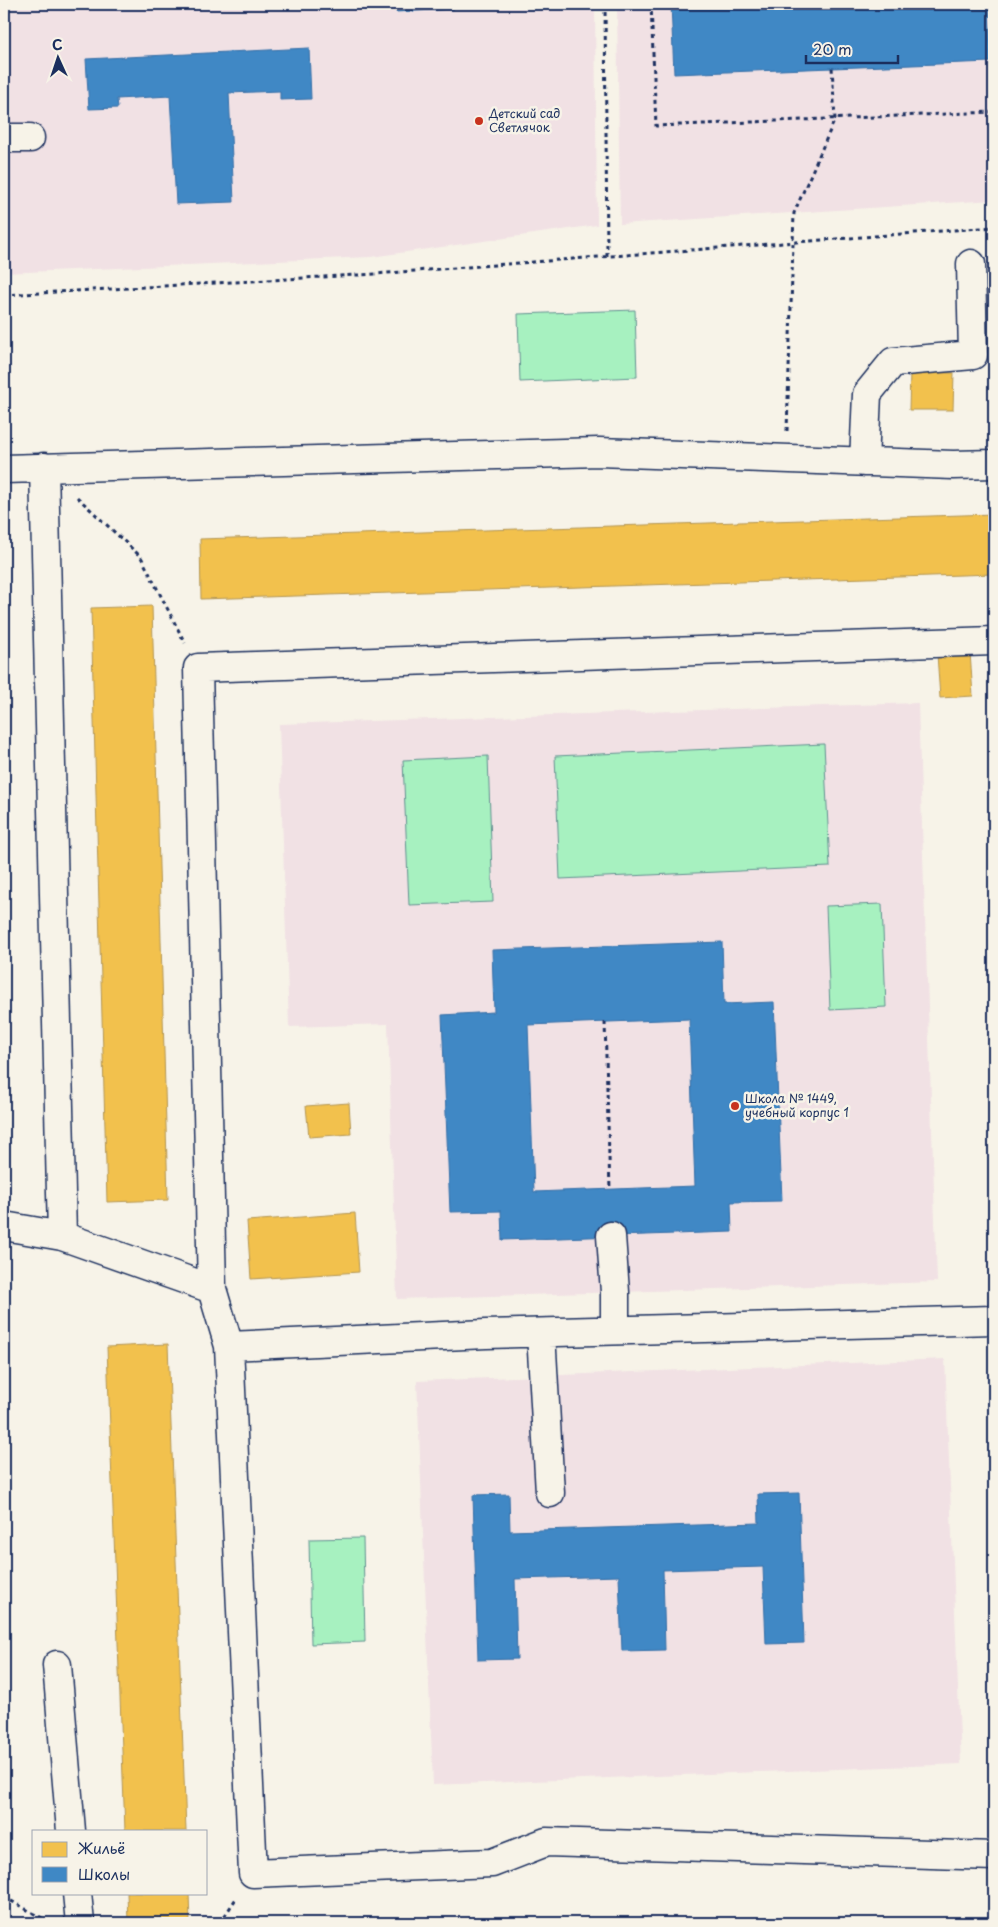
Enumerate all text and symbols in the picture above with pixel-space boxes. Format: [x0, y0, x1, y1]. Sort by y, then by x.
north arrow [32, 32, 82, 82]
scale bar [806, 32, 898, 64]
text: С [51, 34, 63, 55]
text: 20 m [813, 37, 852, 60]
place label: Детский сад Светлячок [488, 104, 560, 136]
marker: Детский сад Светлячок [473, 115, 485, 127]
place label: Школа № 1449, учебный корпус 1 [745, 1089, 849, 1121]
marker: Школа № 1449, учебный корпус 1 [729, 1100, 741, 1112]
legend [32, 1830, 208, 1894]
text: Жильё [77, 1836, 125, 1859]
text: Школы [78, 1862, 130, 1885]

